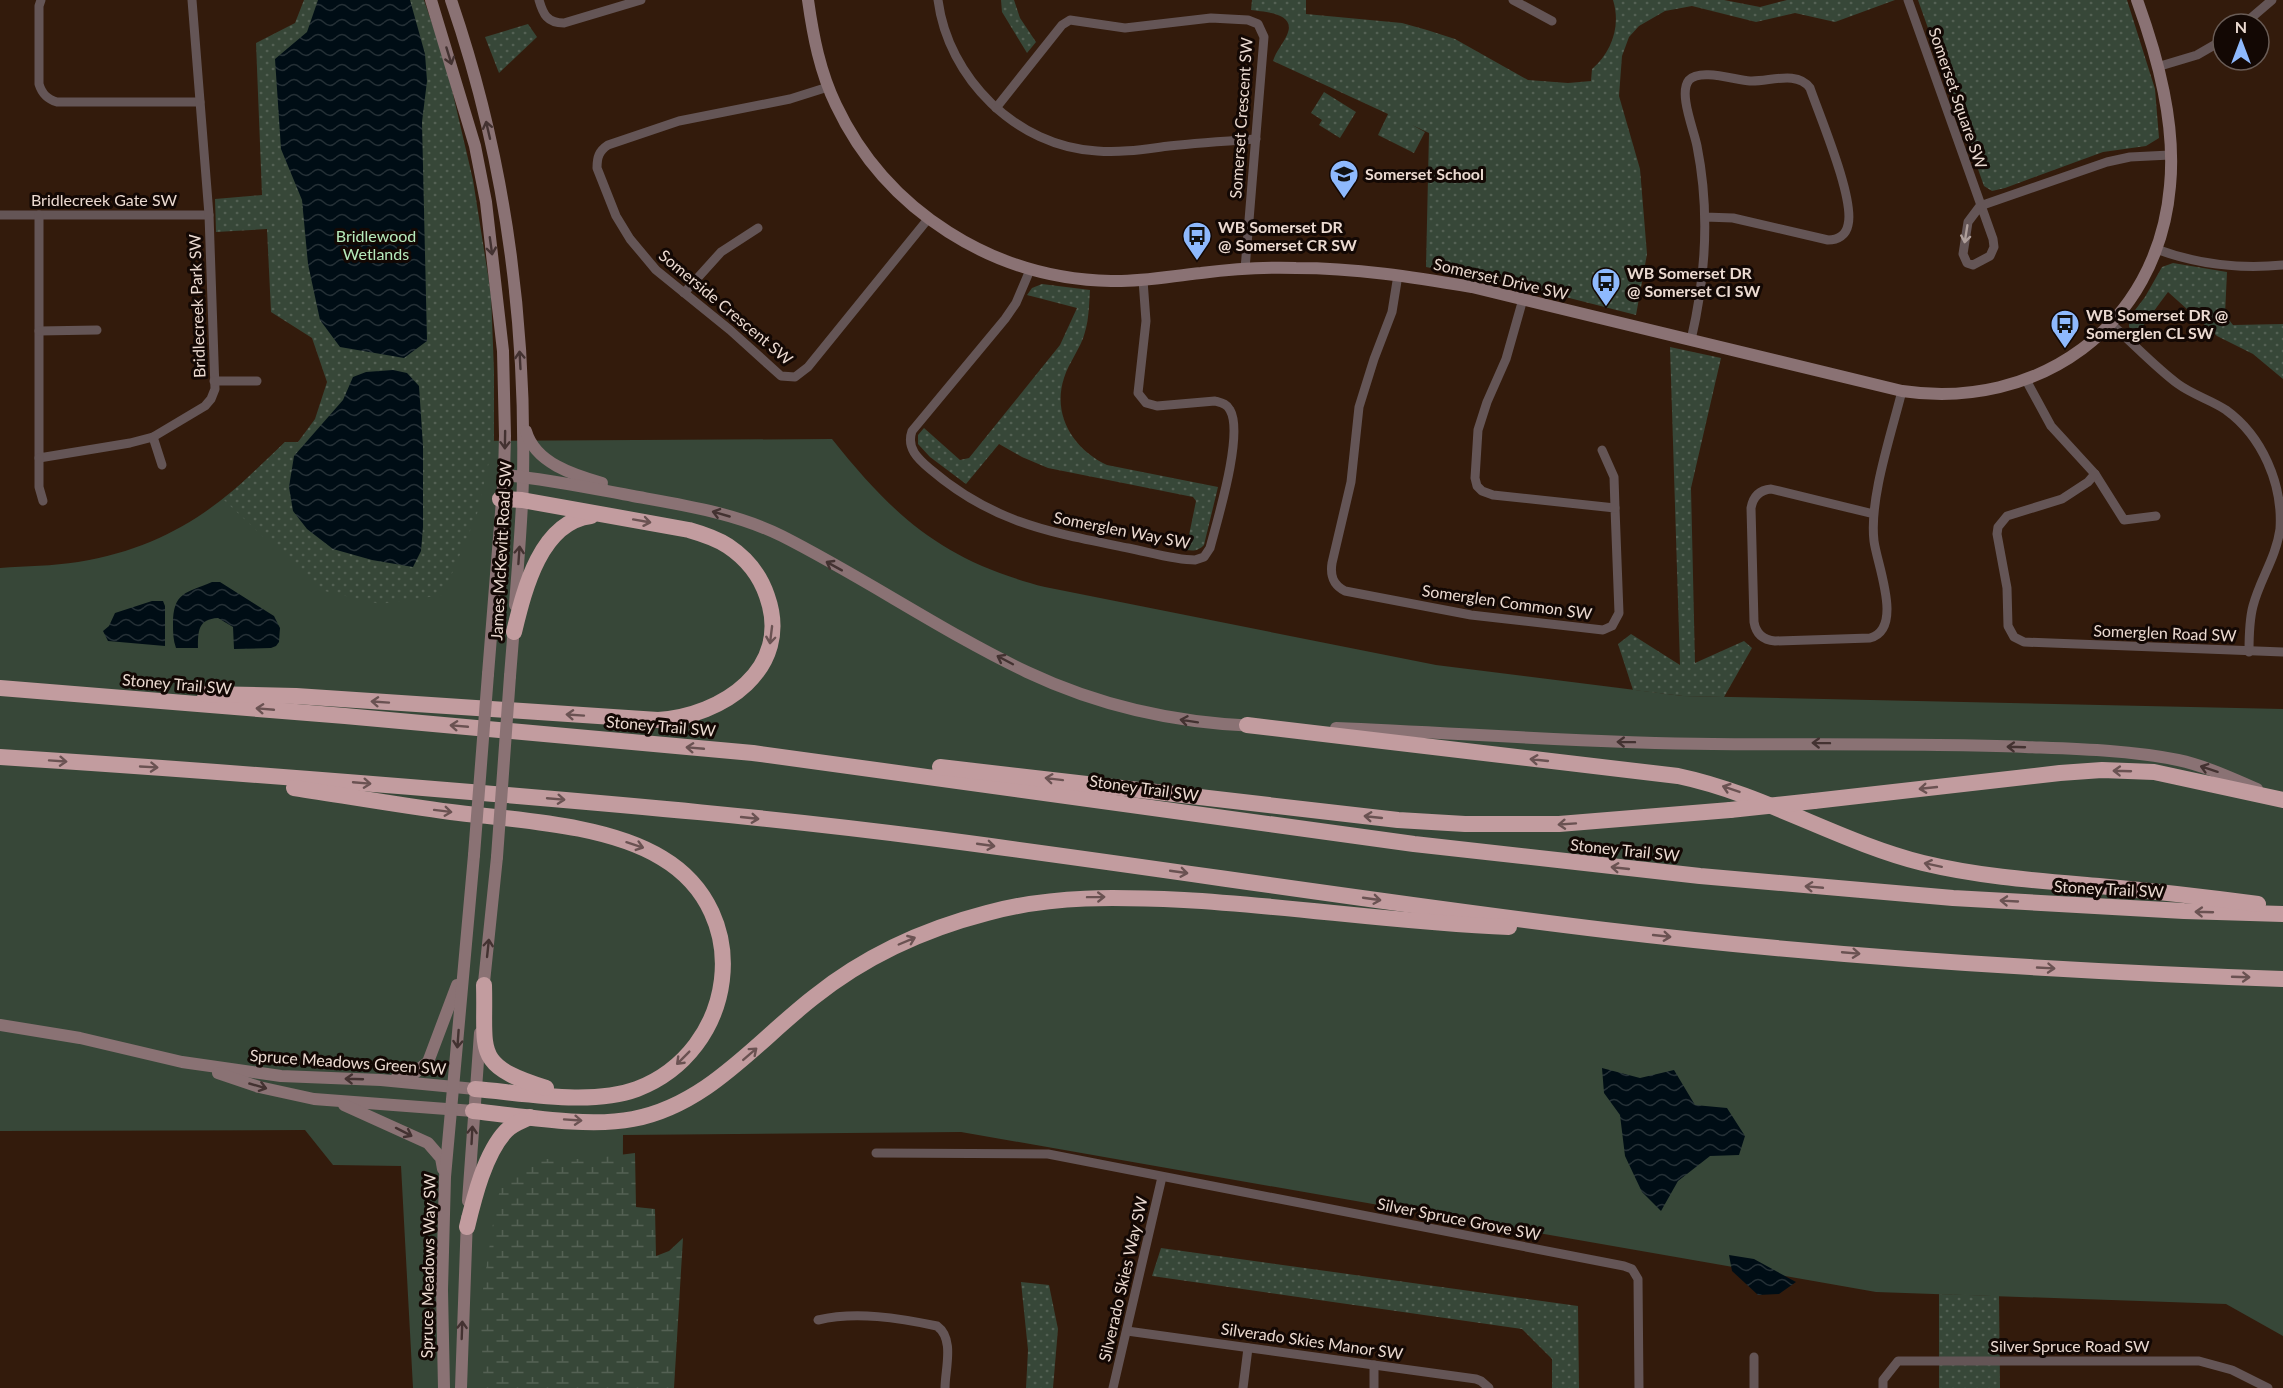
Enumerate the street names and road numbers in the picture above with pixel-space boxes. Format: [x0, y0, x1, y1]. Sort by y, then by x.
street label: Somerset Square SW [1925, 25, 1992, 171]
street label: Somerset Crescent SW [1225, 36, 1256, 199]
street label: Bridlecreek Gate SW [31, 190, 178, 209]
street label: Bridlecreek Park SW [184, 233, 209, 378]
street label: Somerside Crescent SW [656, 245, 797, 368]
street label: Somerset Drive SW [1432, 254, 1571, 303]
street label: James McKevitt Road SW [486, 460, 515, 641]
street label: Somerglen Way SW [1052, 507, 1192, 552]
street label: Somerglen Common SW [1421, 580, 1594, 623]
street label: Somerglen Road SW [2093, 621, 2237, 645]
street label: Stoney Trail SW [121, 669, 233, 698]
street label: Stoney Trail SW [605, 711, 717, 740]
street label: Stoney Trail SW [1088, 770, 1200, 805]
street label: Stoney Trail SW [1569, 834, 1681, 865]
street label: Stoney Trail SW [2054, 876, 2165, 901]
street label: Spruce Meadows Green SW [249, 1045, 447, 1078]
street label: Spruce Meadows Way SW [416, 1173, 439, 1359]
street label: Silver Spruce Grove SW [1376, 1193, 1543, 1244]
street label: Silverado Skies Way SW [1094, 1194, 1151, 1363]
street label: Silverado Skies Manor SW [1220, 1318, 1405, 1363]
street label: Silver Spruce Road SW [1990, 1336, 2150, 1355]

